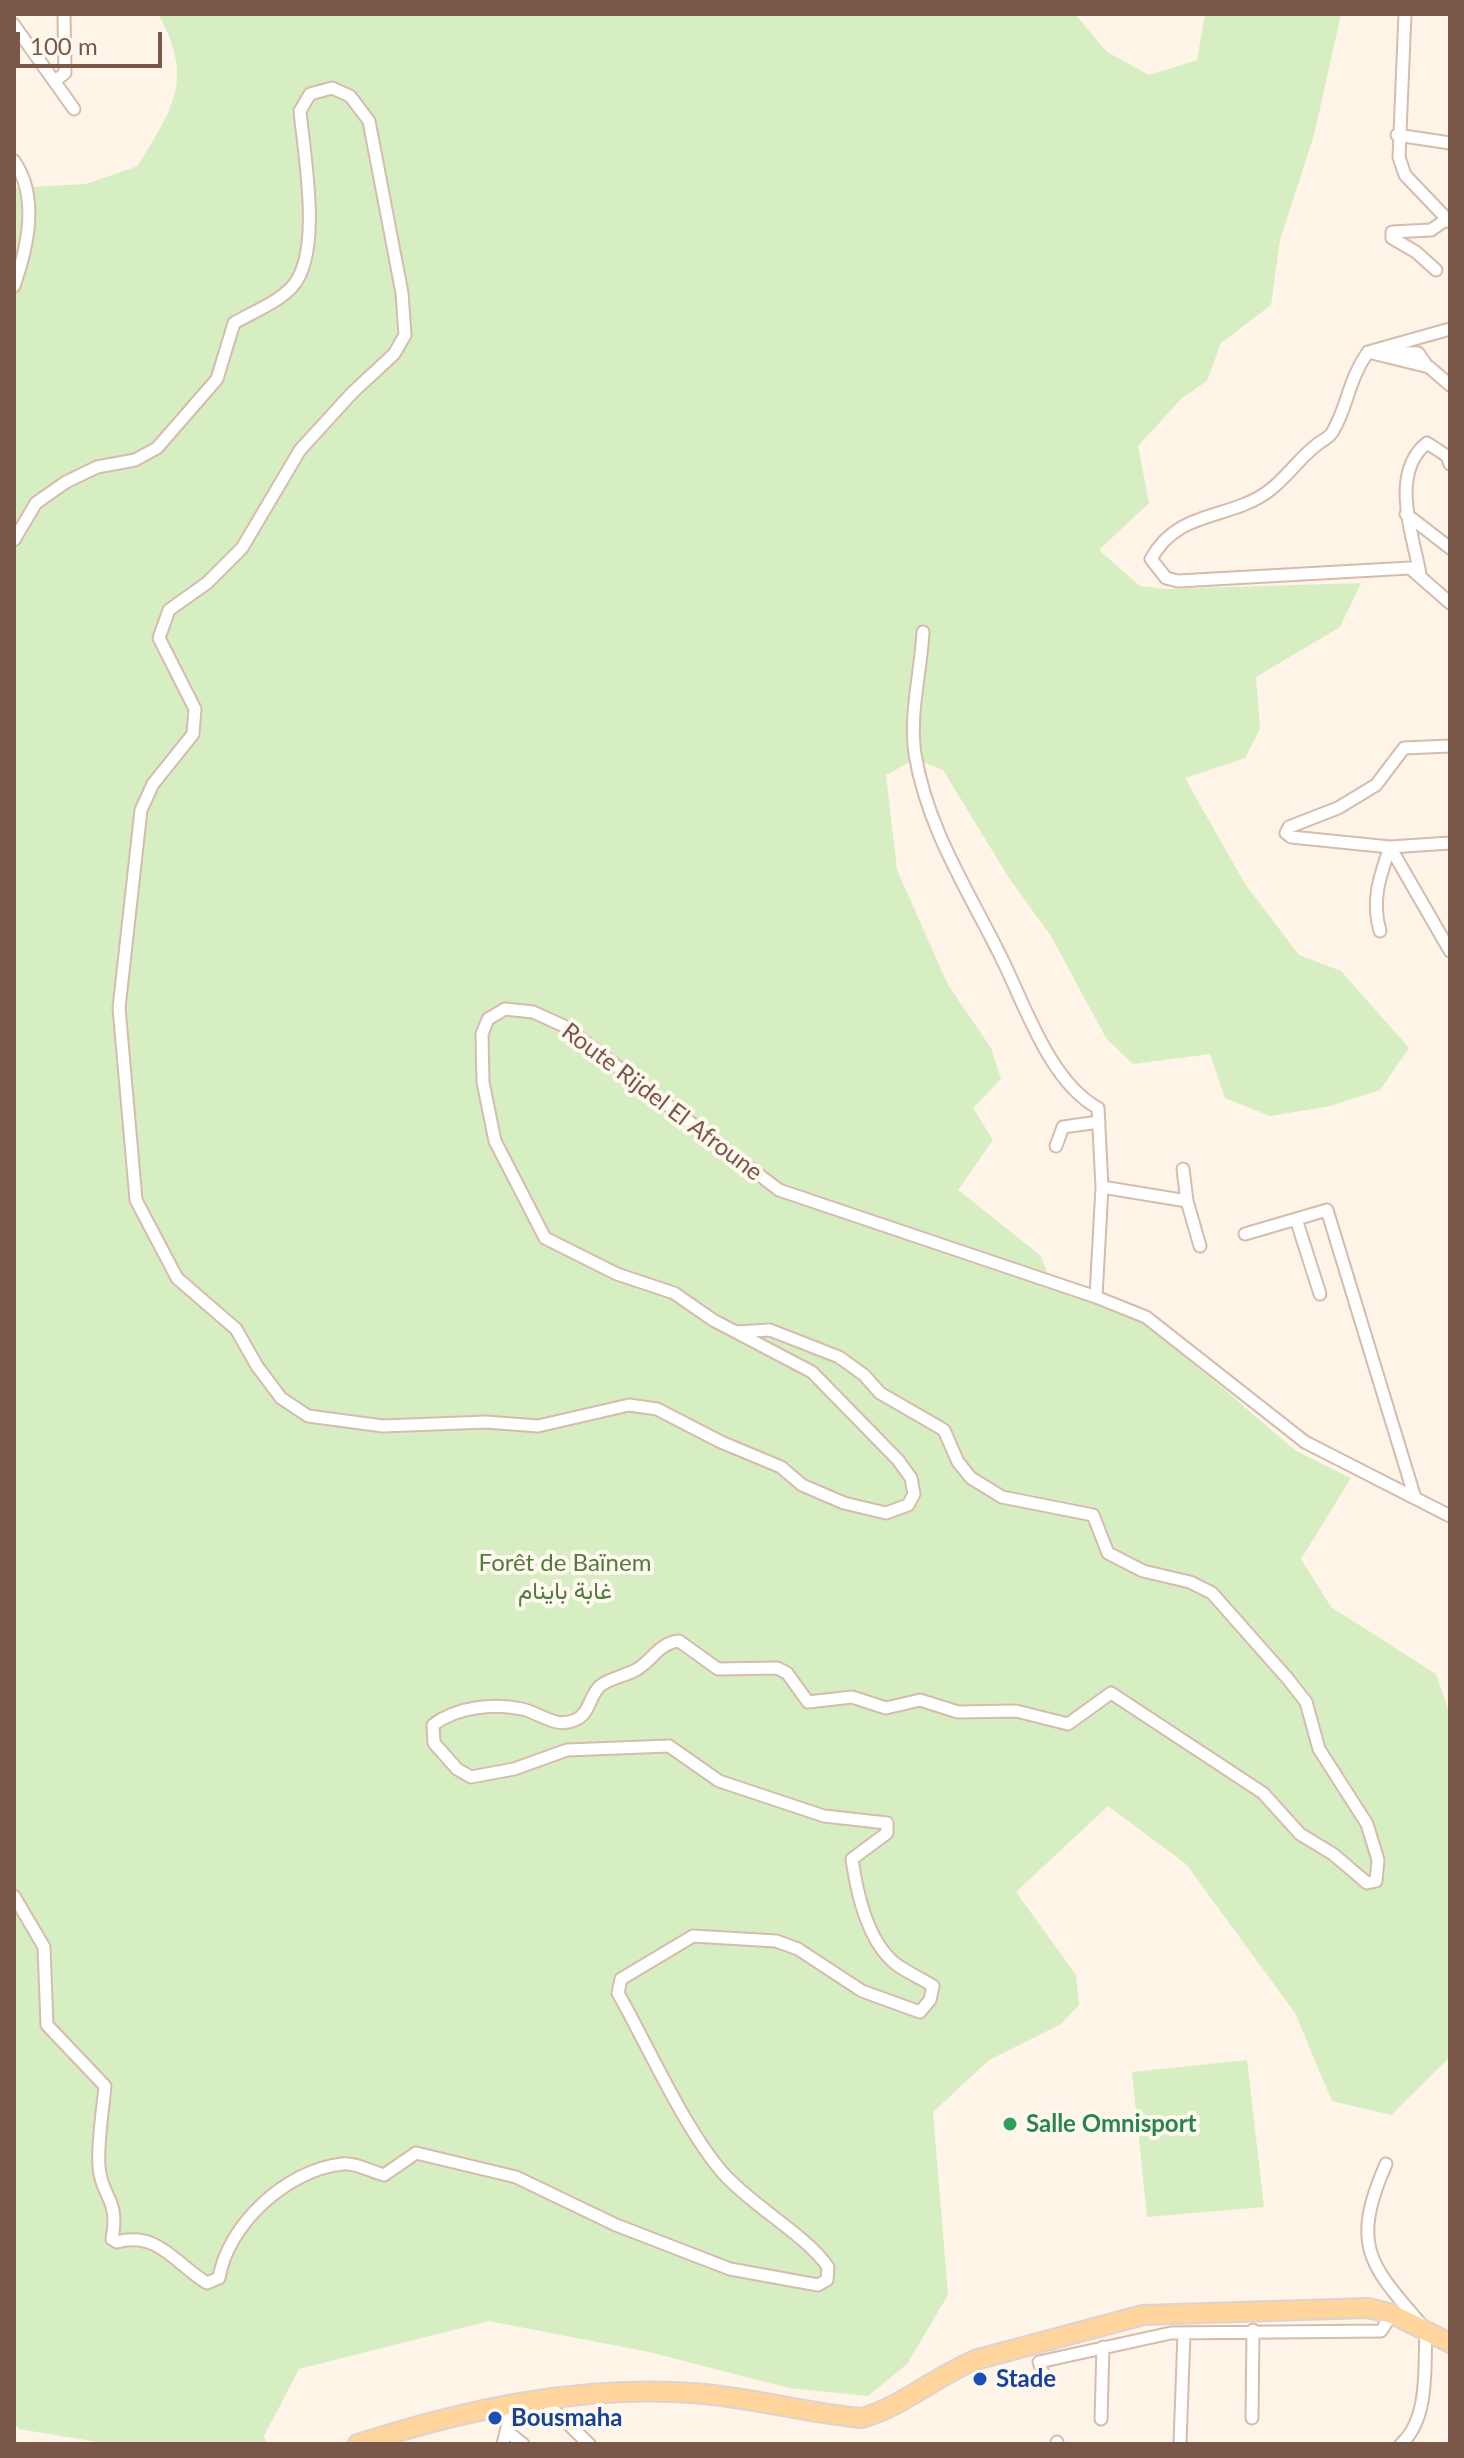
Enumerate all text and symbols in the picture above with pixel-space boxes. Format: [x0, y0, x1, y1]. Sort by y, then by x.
scale bar [20, 16, 166, 66]
text: 100 m [30, 31, 98, 60]
street label: Route Rijdel El Afroune [556, 1017, 768, 1187]
park label: Forêt de Baïnem غابة باينام [479, 1549, 651, 1605]
place label: Salle Omnisport [1026, 2110, 1197, 2138]
marker: Salle Omnisport [1001, 2115, 1019, 2133]
place label: Stade [996, 2365, 1056, 2393]
marker: Stade [971, 2370, 989, 2388]
place label: Bousmaha [511, 2404, 623, 2432]
marker: Bousmaha [486, 2409, 504, 2427]

